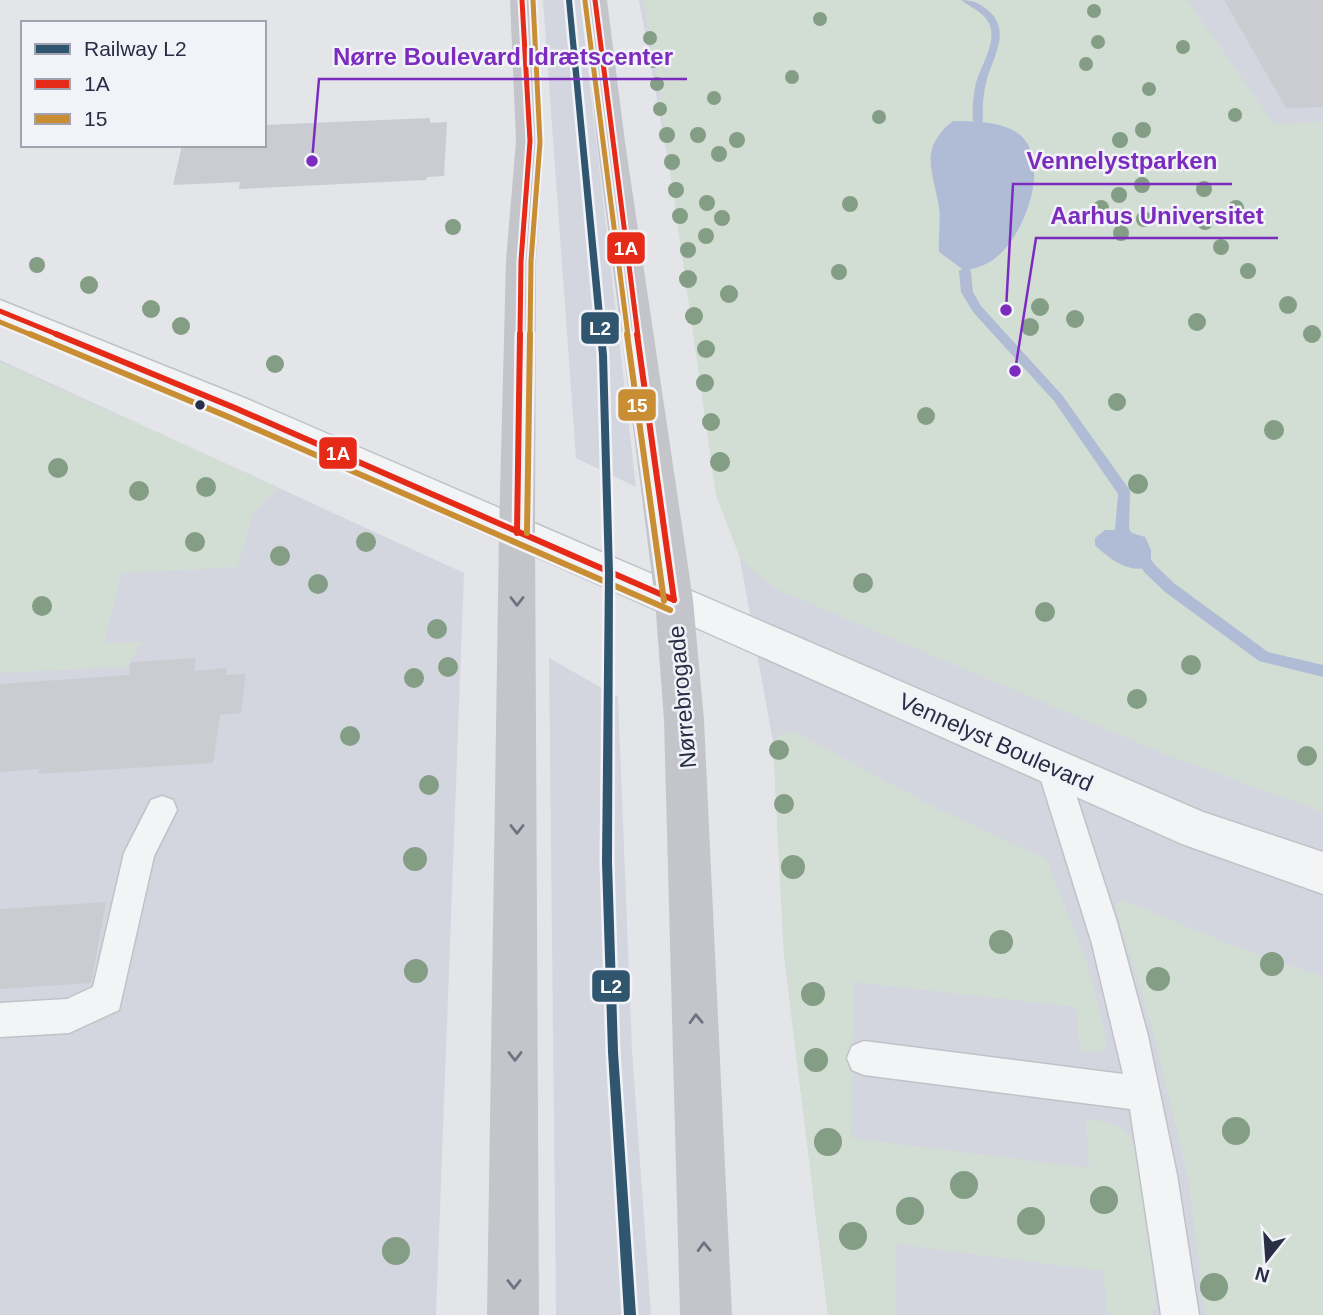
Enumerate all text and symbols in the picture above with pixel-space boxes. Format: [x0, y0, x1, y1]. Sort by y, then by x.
legend [21, 21, 266, 147]
callout: Nørre Boulevard Idrætscenter [319, 34, 687, 79]
text: Railway L2 [84, 37, 187, 60]
text: Nørre Boulevard Idrætscenter [333, 43, 673, 70]
text: 1A [84, 72, 110, 95]
text: 15 [84, 107, 107, 130]
callout: Vennelystparken [1013, 139, 1232, 184]
text: Vennelystparken [1027, 147, 1217, 174]
callout: Aarhus Universitet [1036, 193, 1278, 238]
text: Aarhus Universitet [1050, 202, 1264, 229]
line badge: 1A [606, 231, 646, 265]
text: 1A [614, 238, 638, 259]
line badge: L2 [580, 311, 620, 345]
text: L2 [589, 318, 611, 339]
line badge: 15 [617, 388, 657, 422]
text: 15 [626, 395, 648, 416]
unlabelled marker [193, 398, 207, 412]
line badge: 1A [318, 436, 358, 470]
text: 1A [326, 443, 350, 464]
one-way arrow [509, 597, 525, 607]
street label: Nørrebrogade [663, 625, 701, 769]
street label: Vennelyst Boulevard [895, 687, 1097, 797]
one-way arrow [509, 824, 525, 835]
line badge: L2 [591, 969, 631, 1003]
text: L2 [600, 976, 622, 997]
one-way arrow [689, 1014, 704, 1025]
one-way arrow [507, 1052, 523, 1062]
north arrow [1232, 1224, 1302, 1294]
one-way arrow [696, 1241, 711, 1252]
text: N [1253, 1263, 1272, 1287]
one-way arrow [506, 1279, 522, 1290]

